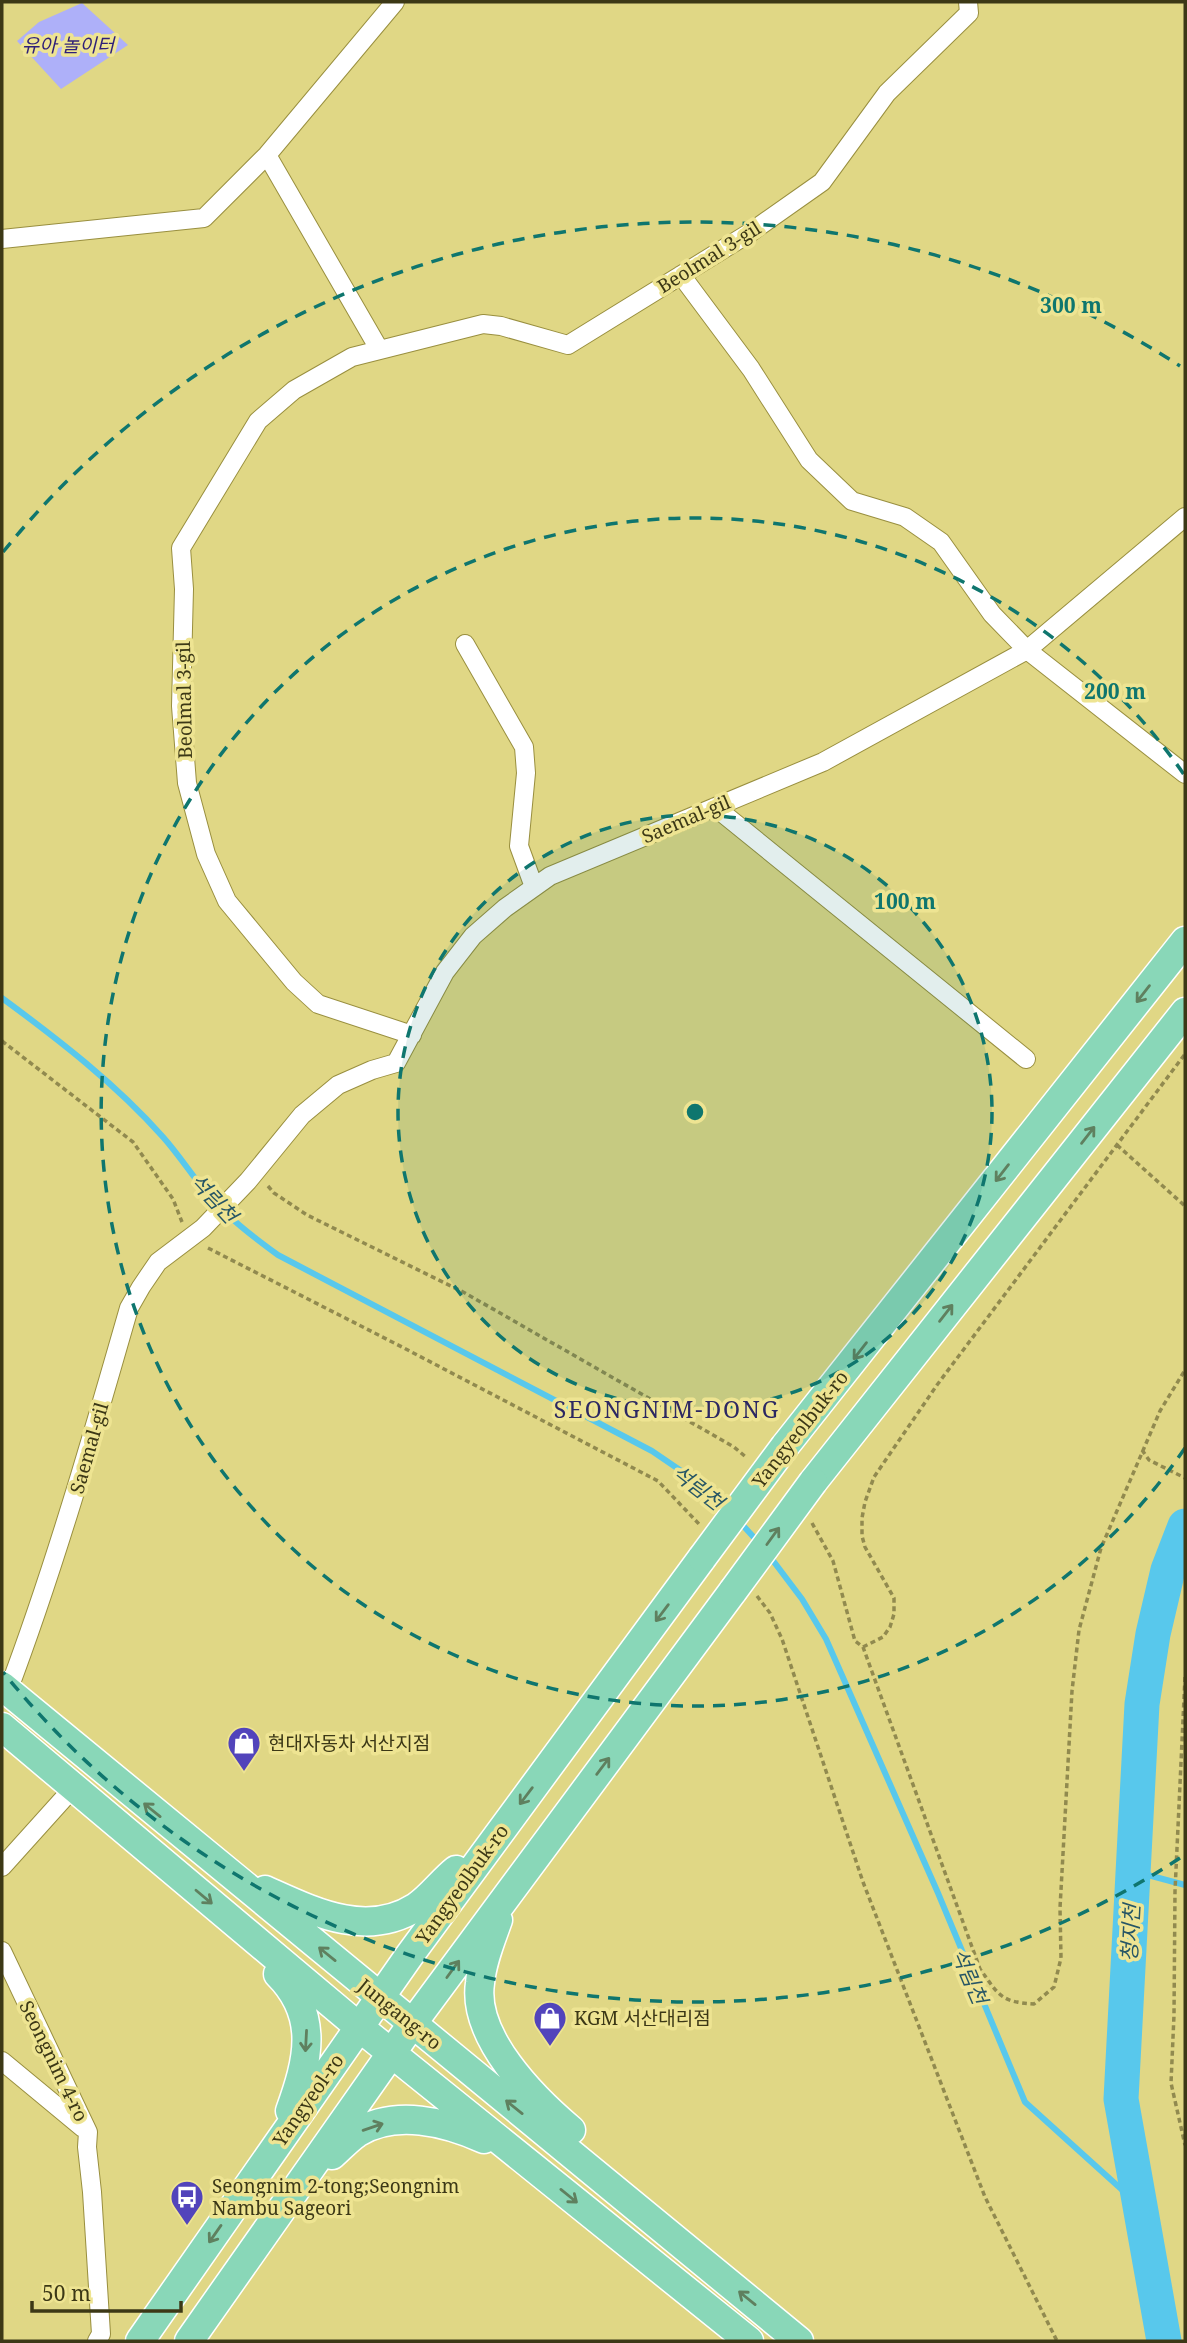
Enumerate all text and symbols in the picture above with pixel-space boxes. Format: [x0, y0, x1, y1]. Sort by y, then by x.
park label: 유아 놀이터 [22, 32, 117, 58]
street label: Beolmal 3-gil [652, 215, 766, 299]
text: 300 m [1040, 291, 1102, 319]
street label: Beolmal 3-gil [170, 641, 198, 759]
text: 200 m [1084, 677, 1146, 705]
street label: Saemal-gil [638, 789, 734, 849]
text: 100 m [874, 887, 936, 915]
one-way arrow [1135, 985, 1150, 1003]
centre of rings [683, 1100, 707, 1124]
one-way arrow [1080, 1126, 1095, 1145]
one-way arrow [994, 1163, 1009, 1181]
water label: 석림천 [184, 1167, 246, 1231]
one-way arrow [939, 1305, 954, 1323]
one-way arrow [853, 1341, 868, 1360]
street label: Yangyeolbuk-ro [745, 1365, 854, 1494]
district label: SEONGNIM-DONG [554, 1393, 780, 1425]
street label: Saemal-gil [64, 1399, 114, 1497]
water label: 석림천 [667, 1458, 732, 1518]
one-way arrow [765, 1527, 780, 1546]
one-way arrow [655, 1603, 669, 1622]
shop icon: 현대자동차 서산지점 [225, 1724, 263, 1773]
place label: 현대자동차 서산지점 [268, 1730, 430, 1756]
one-way arrow [595, 1757, 610, 1776]
one-way arrow [519, 1786, 534, 1804]
one-way arrow [143, 1802, 161, 1817]
street label: Yangyeolbuk-ro [409, 1819, 514, 1950]
one-way arrow [195, 1889, 213, 1905]
water label: 청지천 [1115, 1901, 1146, 1963]
water label: 석림천 [946, 1944, 995, 2011]
one-way arrow [319, 1946, 337, 1962]
one-way arrow [445, 1960, 460, 1978]
street label: Jungang-ro [352, 1972, 447, 2056]
street label: Seongnim 4-ro [13, 1996, 95, 2126]
shop icon: KGM 서산대리점 [531, 1999, 569, 2048]
place label: KGM 서산대리점 [574, 2005, 711, 2031]
one-way arrow [299, 2030, 312, 2052]
street label: Yangyeol-ro [266, 2049, 349, 2152]
one-way arrow [505, 2099, 523, 2115]
one-way arrow [361, 2120, 383, 2132]
place label: Seongnim 2-tong;Seongnim Nambu Sageori [212, 2173, 460, 2221]
bus stop icon: Seongnim 2-tong;Seongnim Nambu Sageori [168, 2178, 206, 2227]
one-way arrow [559, 2188, 577, 2204]
one-way arrow [208, 2224, 222, 2243]
scale bar [32, 2270, 180, 2314]
text: 50 m [42, 2279, 91, 2307]
one-way arrow [738, 2290, 756, 2306]

